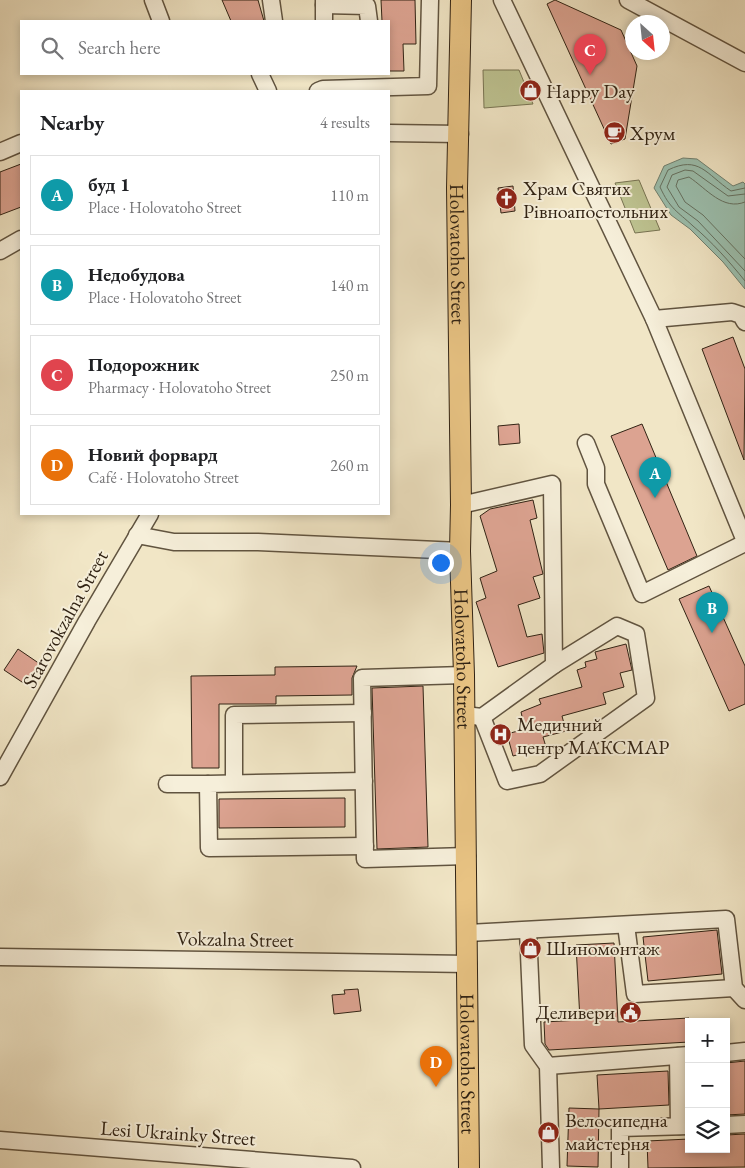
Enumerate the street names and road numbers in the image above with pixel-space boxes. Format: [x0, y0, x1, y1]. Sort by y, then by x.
street label: Holovatoho Street [444, 183, 472, 325]
street label: Starovokzalna Street [16, 545, 114, 693]
street label: Holovatoho Street [448, 588, 478, 730]
street label: Vokzalna Street [176, 925, 295, 953]
street label: Holovatoho Street [454, 993, 482, 1135]
street label: Lesi Ukrainky Street [100, 1115, 257, 1151]

